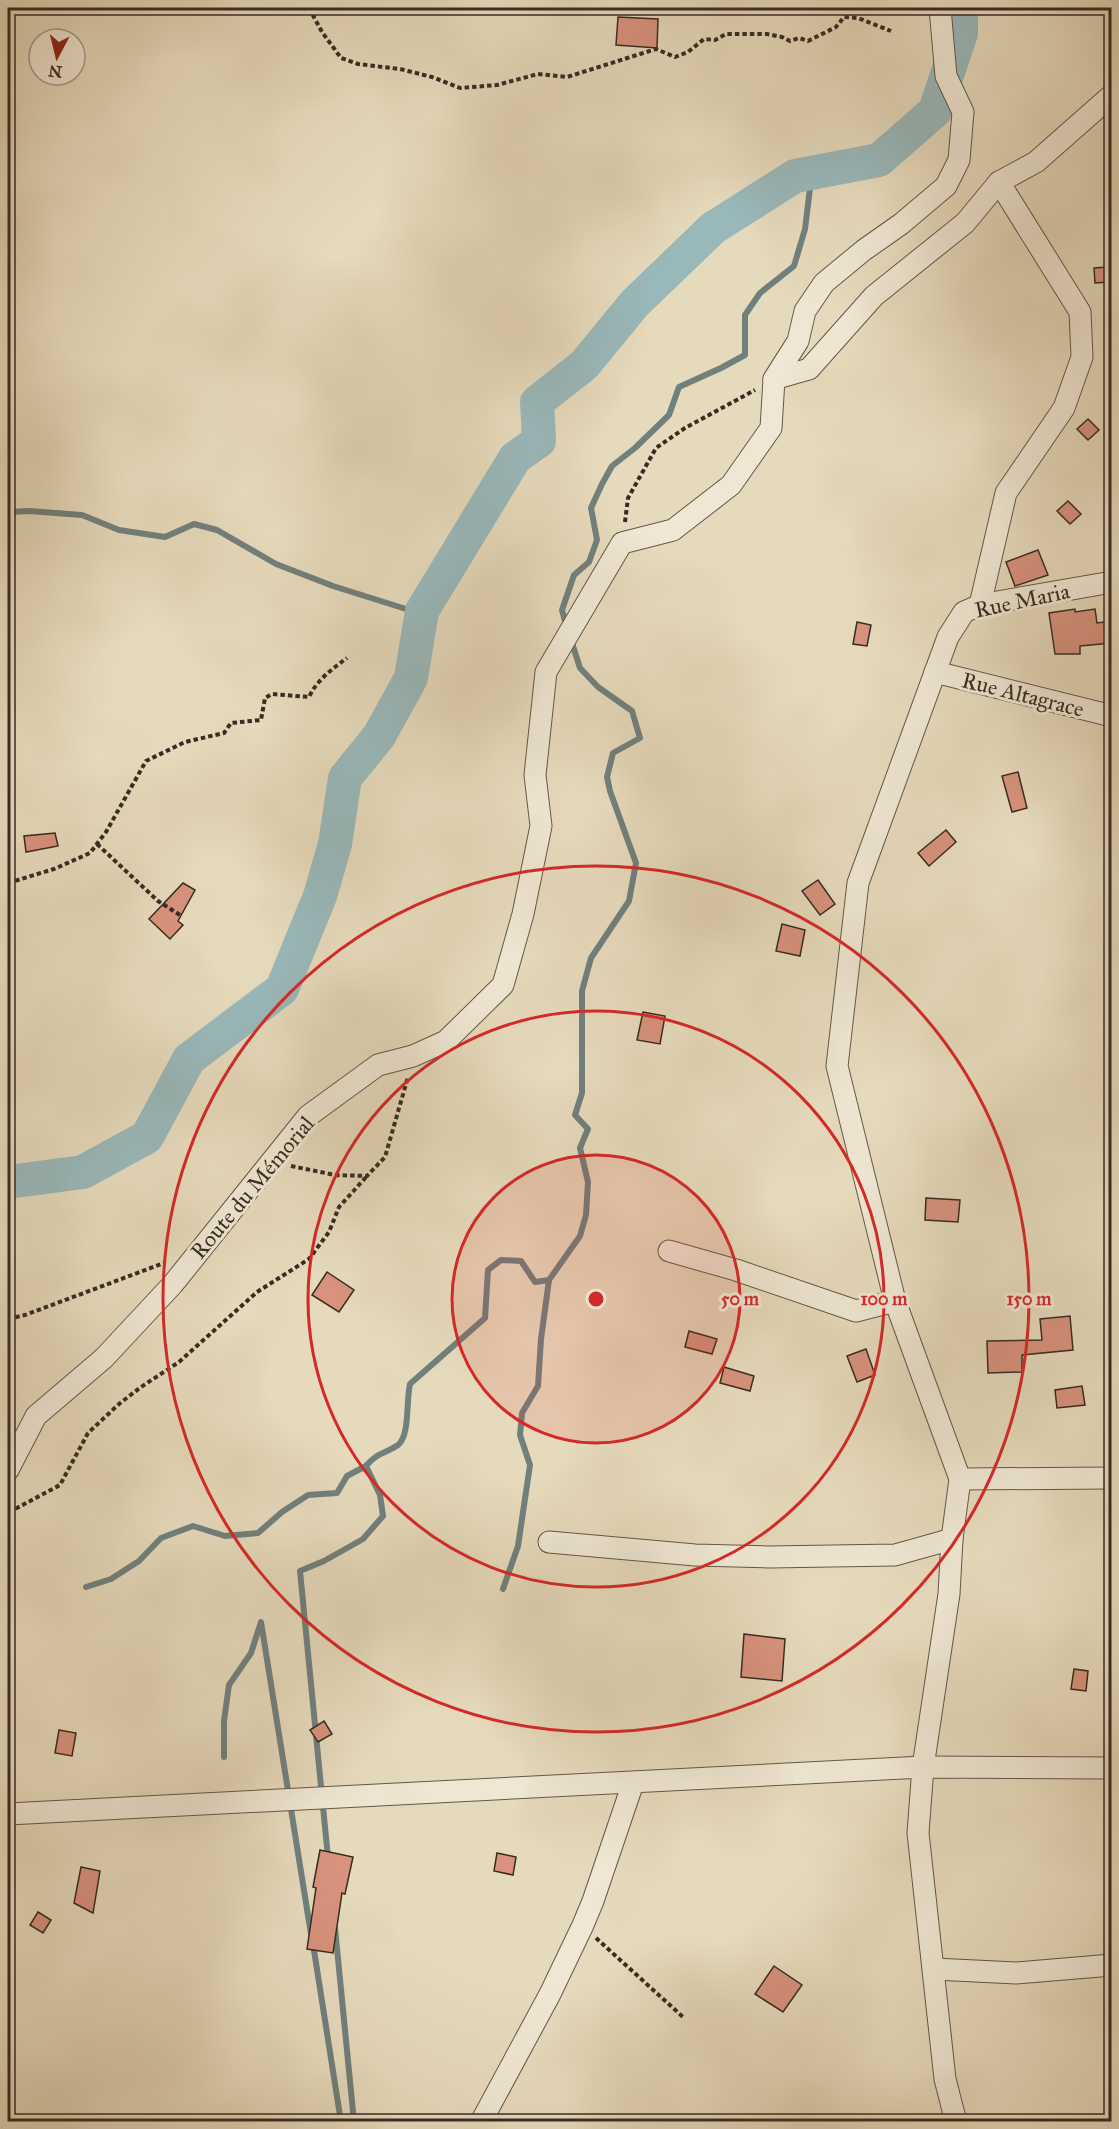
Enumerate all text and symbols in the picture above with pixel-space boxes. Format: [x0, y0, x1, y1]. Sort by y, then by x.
north arrow [27, 27, 87, 87]
text: N [47, 61, 63, 82]
street label: Rue Maria [972, 577, 1073, 624]
street label: Rue Altagrace [959, 666, 1087, 723]
street label: Route du Mémorial [185, 1110, 320, 1264]
text: 50 m [721, 1288, 760, 1310]
text: 100 m [861, 1288, 908, 1310]
text: 150 m [1007, 1288, 1052, 1310]
centre of rings [586, 1289, 606, 1309]

